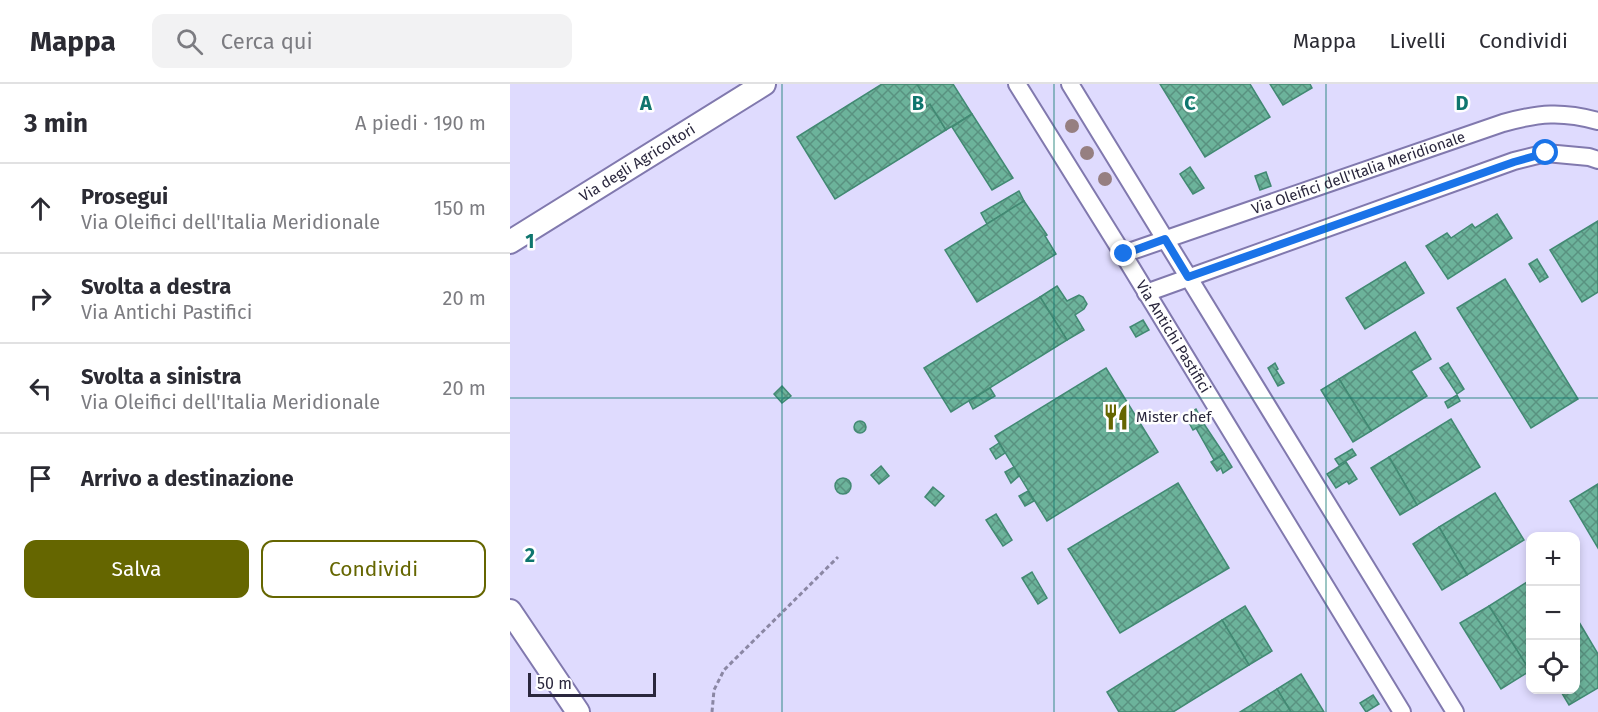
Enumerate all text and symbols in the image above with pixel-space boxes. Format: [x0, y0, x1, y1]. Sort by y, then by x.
search box [152, 14, 572, 68]
text: Mappa [30, 25, 116, 58]
icon: search [173, 25, 206, 58]
text: Cerca qui [221, 28, 313, 55]
text: Mappa [1293, 28, 1357, 54]
text: Livelli [1390, 28, 1446, 54]
text: Condividi [1479, 28, 1568, 54]
text: A [639, 91, 653, 115]
text: B [912, 91, 924, 115]
text: C [1184, 91, 1196, 115]
text: D [1455, 91, 1469, 115]
text: 3 min [24, 108, 88, 139]
text: A piedi · 190 m [355, 111, 486, 135]
street label: Via degli Agricoltori [576, 120, 699, 205]
street label: Via Oleifici dell'Italia Meridionale [1249, 128, 1468, 218]
route start [1532, 139, 1558, 165]
text: Prosegui [81, 183, 168, 210]
icon: ahead [24, 192, 57, 225]
text: 150 m [434, 196, 486, 220]
text: Via Oleifici dell'Italia Meridionale [81, 210, 380, 234]
text: 1 [525, 229, 535, 253]
route end [1110, 240, 1136, 266]
text: Svolta a destra [81, 273, 231, 300]
street label: Via Antichi Pastifici [1132, 277, 1214, 396]
icon: right [24, 282, 57, 315]
text: 20 m [443, 286, 486, 310]
text: Via Antichi Pastifici [81, 300, 252, 324]
text: Svolta a sinistra [81, 363, 242, 390]
icon: left [24, 372, 57, 405]
text: 20 m [443, 376, 486, 400]
text: Via Oleifici dell'Italia Meridionale [81, 390, 380, 414]
restaurant icon: Mister chef [1101, 402, 1131, 432]
place label: Mister chef [1136, 408, 1212, 426]
icon: arrive [24, 462, 57, 495]
text: Arrivo a destinazione [81, 465, 294, 492]
map controls [1526, 532, 1580, 694]
button: + [1526, 532, 1580, 586]
button: Salva [24, 540, 249, 598]
button: Condividi [261, 540, 486, 598]
text: 2 [525, 543, 535, 567]
button: − [1526, 586, 1580, 640]
button: locate [1526, 640, 1580, 694]
scale bar [528, 670, 656, 698]
text: 50 m [537, 674, 572, 693]

